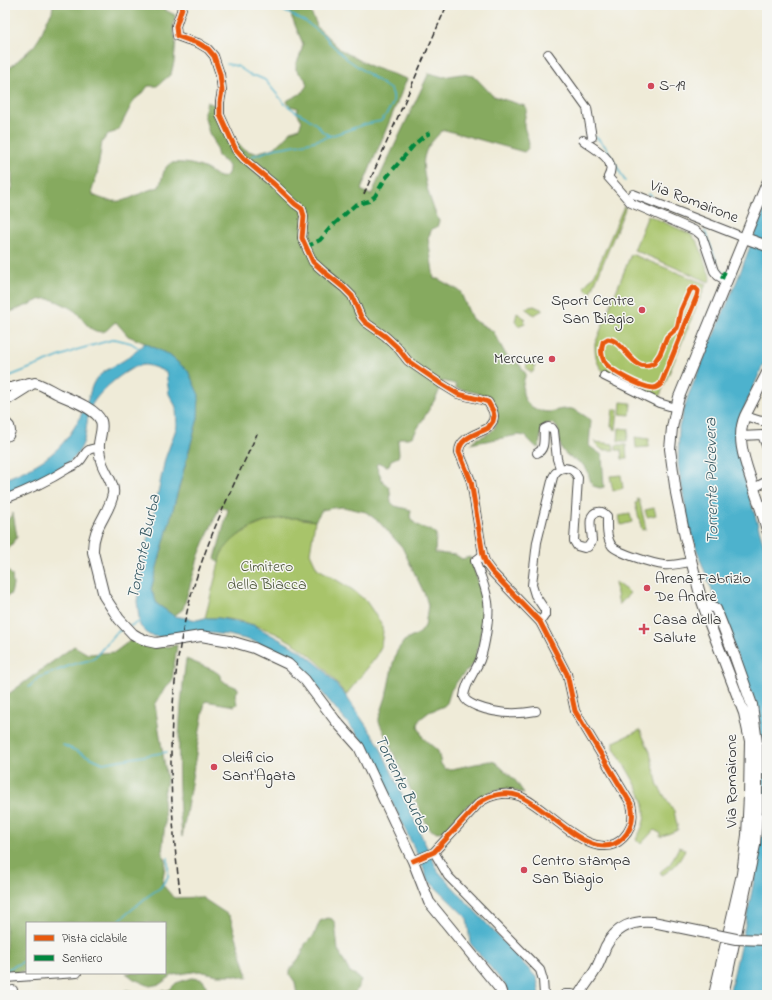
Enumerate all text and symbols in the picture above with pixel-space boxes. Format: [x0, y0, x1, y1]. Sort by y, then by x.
place label: S-19 [659, 74, 685, 98]
marker: S-19 [646, 81, 656, 91]
street label: Via Romairone [645, 174, 743, 230]
place label: Sport Centre San Biagio [551, 289, 635, 331]
marker: Sport Centre San Biagio [637, 305, 647, 315]
place label: Mercure [494, 347, 545, 371]
marker: Mercure [547, 354, 557, 364]
water label: Torrente Polcevera [698, 417, 726, 544]
water label: Torrente Burba [121, 491, 167, 602]
park label: Cimitero della Biacca [227, 555, 307, 597]
place label: Arena Fabrizio De Andrè [654, 567, 751, 609]
marker: Arena Fabrizio De Andrè [642, 583, 652, 593]
place label: Casa della Salute [653, 608, 721, 650]
marker: Casa della Salute [638, 623, 650, 635]
water label: Torrente Burba [367, 731, 437, 838]
street label: Via Romairone [720, 734, 744, 829]
place label: Oleificio Sant'Agata [222, 746, 296, 788]
marker: Oleificio Sant'Agata [209, 762, 219, 772]
place label: Centro stampa San Biagio [532, 849, 630, 891]
marker: Centro stampa San Biagio [519, 865, 529, 875]
legend [26, 922, 166, 974]
text: Pista ciclabile [62, 930, 128, 948]
text: Sentiero [62, 950, 103, 968]

